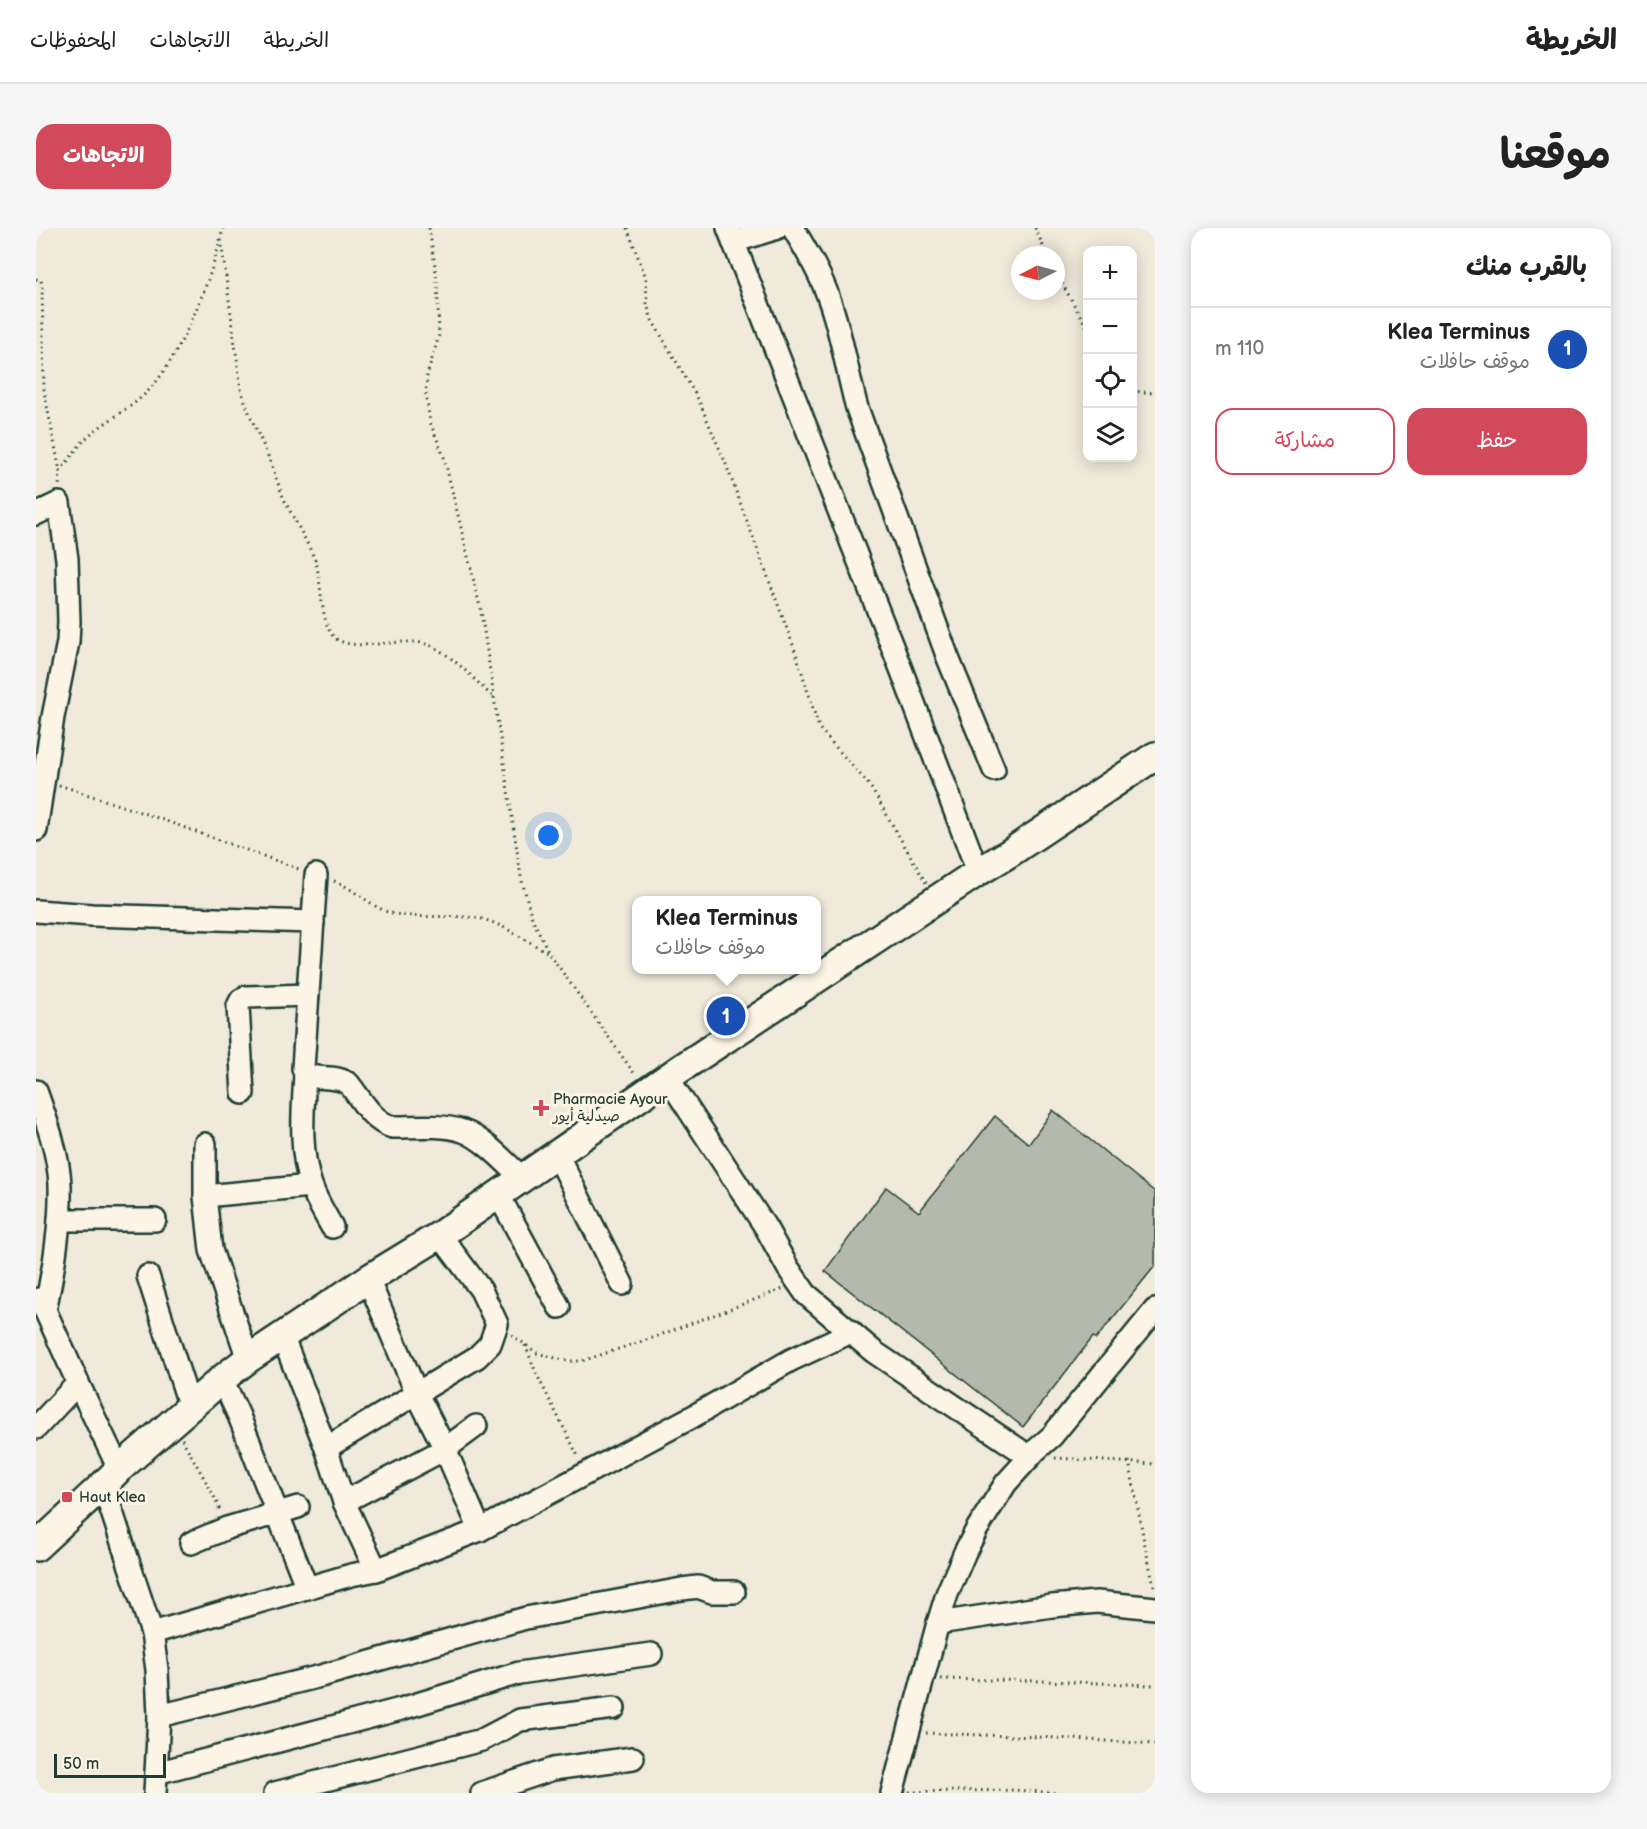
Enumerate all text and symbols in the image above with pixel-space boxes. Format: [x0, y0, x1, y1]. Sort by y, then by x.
text: الخريطة [1526, 24, 1617, 57]
text: المحفوظات [30, 28, 116, 53]
text: الاتجاهات [149, 28, 231, 53]
text: الخريطة [264, 28, 329, 53]
button: الاتجاهات [36, 124, 171, 189]
text: موقعنا [1500, 130, 1611, 181]
north arrow [1011, 246, 1065, 300]
map controls [1083, 246, 1137, 462]
button: + [1083, 246, 1137, 300]
text: بالقرب منك [1466, 252, 1587, 283]
button: − [1083, 300, 1137, 354]
text: Klea Terminus [1387, 319, 1530, 346]
text: 110 m [1215, 337, 1264, 361]
text: 1 [1563, 337, 1572, 361]
text: موقف حافلات [1420, 350, 1530, 374]
button: locate [1083, 354, 1137, 408]
button: layers [1083, 408, 1137, 462]
button: مشاركة [1215, 408, 1395, 475]
button: حفظ [1407, 408, 1587, 475]
your location [534, 821, 563, 850]
popup [632, 896, 821, 974]
text: Klea Terminus [655, 905, 798, 932]
text: موقف حافلات [655, 936, 765, 960]
pin: 1 [706, 994, 746, 1038]
place label: Pharmacie Ayour صيدلية أيور [552, 1090, 668, 1126]
marker: Pharmacie Ayour صيدلية أيور [534, 1101, 548, 1115]
place label: Haut Klea [79, 1488, 146, 1507]
marker: Haut Klea [60, 1490, 74, 1504]
scale bar [54, 1751, 166, 1778]
text: 50 m [63, 1755, 99, 1774]

